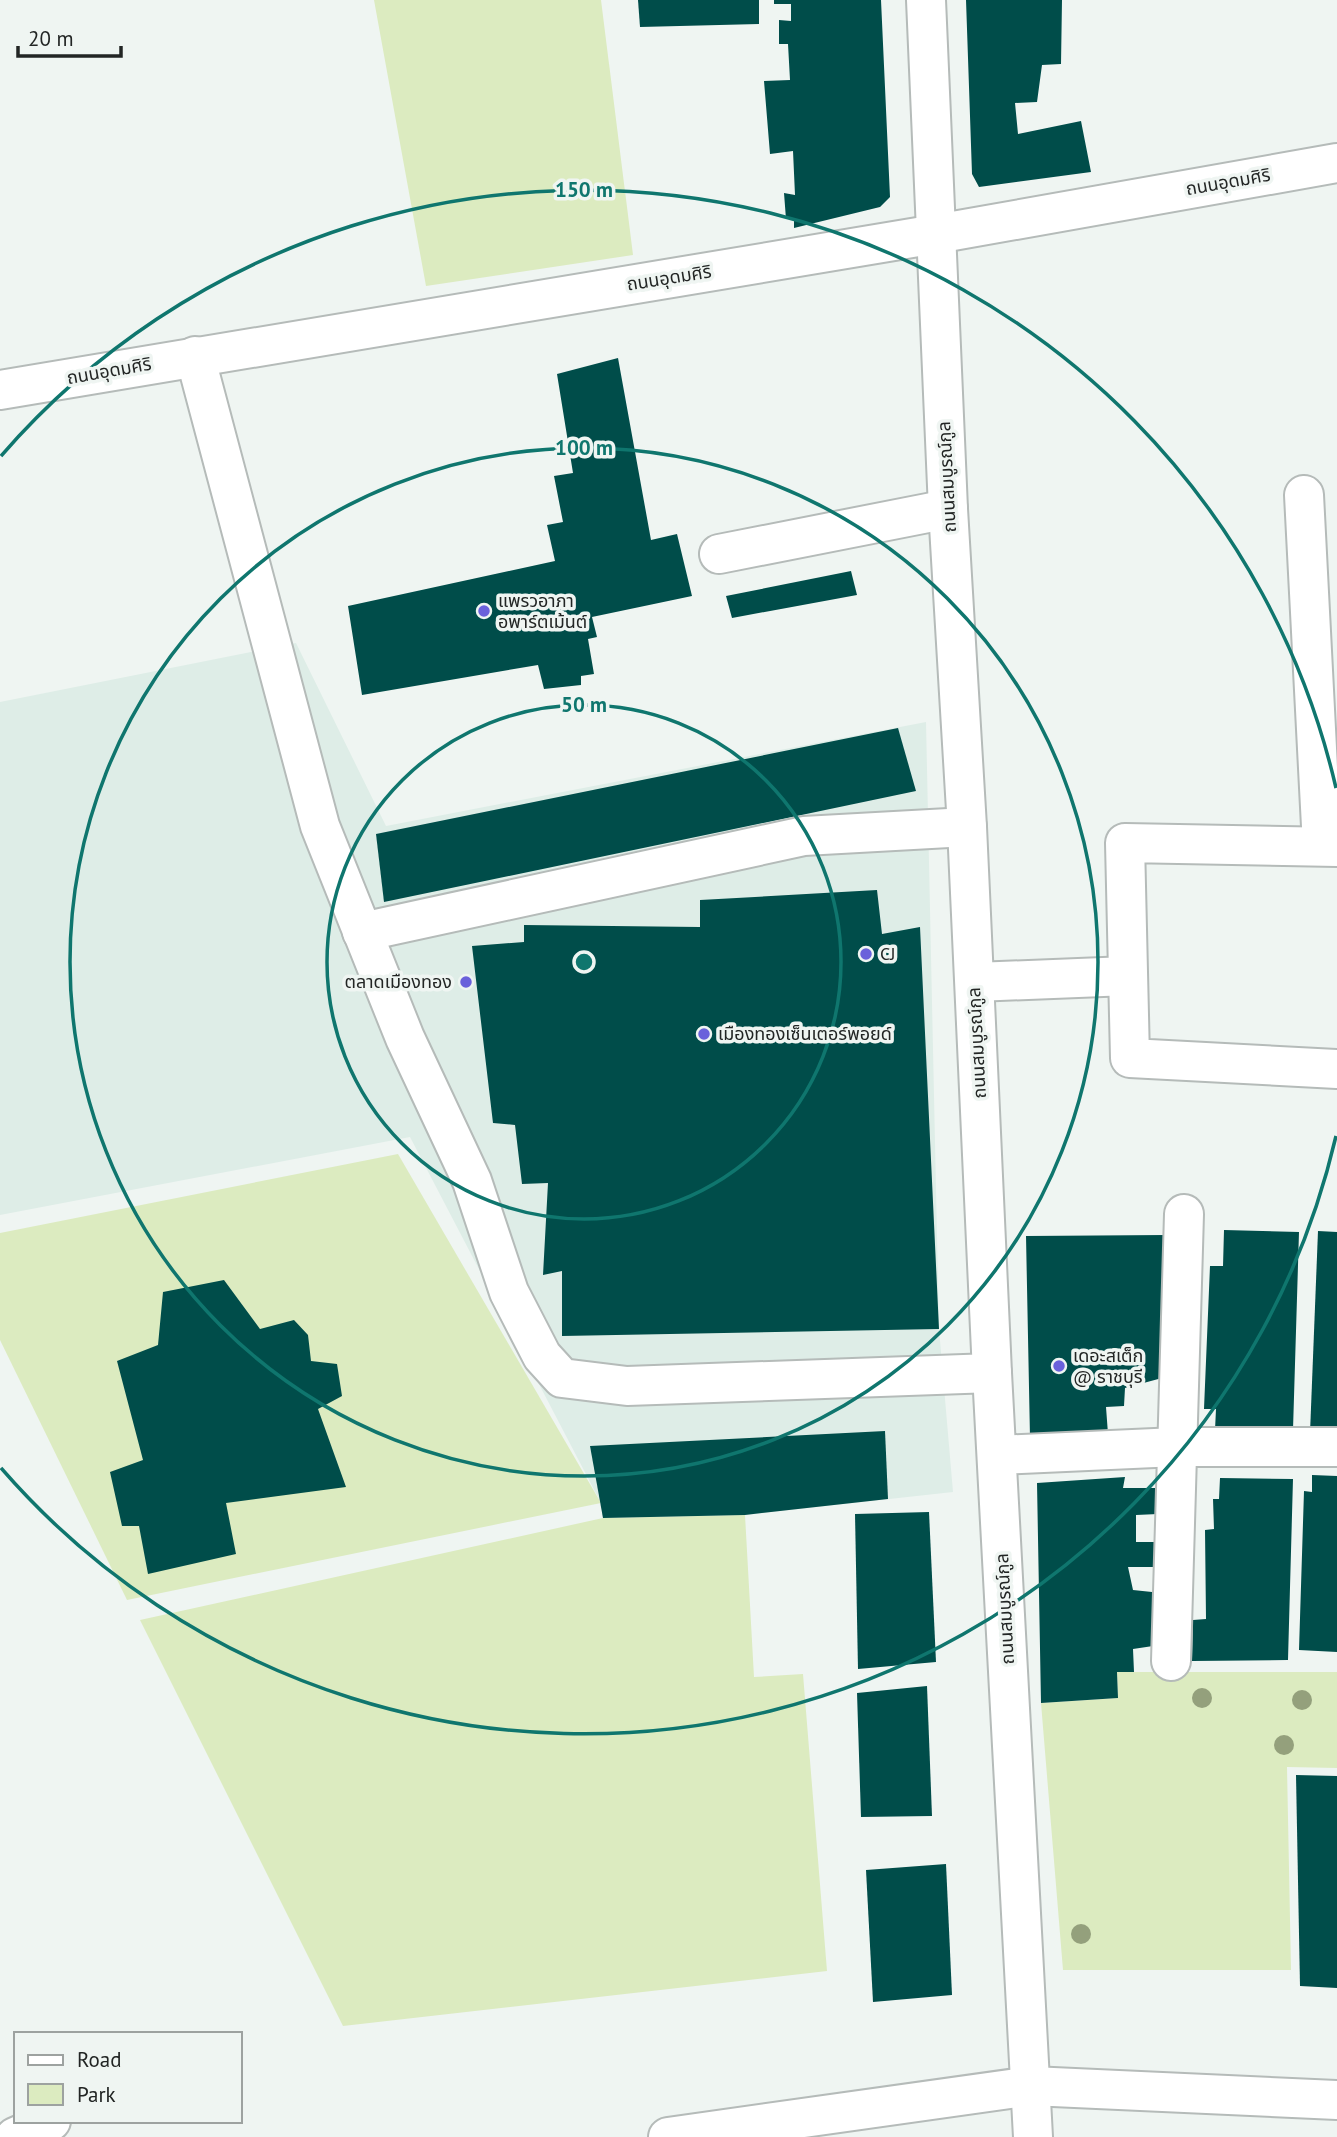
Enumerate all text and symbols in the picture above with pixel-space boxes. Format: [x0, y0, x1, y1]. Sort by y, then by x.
scale bar [18, 14, 121, 58]
text: 20 m [28, 25, 74, 52]
street label: ถนนอุดมศิริ [1184, 163, 1272, 200]
text: 150 m [555, 176, 613, 203]
street label: ถนนอุดมศิริ [625, 259, 713, 296]
street label: ถนนอุดมศิริ [65, 352, 153, 389]
street label: ถนนสมบูรณ์กูล [932, 421, 962, 533]
text: 100 m [555, 434, 613, 461]
place label: แพรวอาภา อพาร์ตเม้นต์ [498, 589, 587, 633]
marker: แพรวอาภา อพาร์ตเม้นต์ [476, 603, 492, 619]
text: 50 m [561, 691, 607, 718]
place label: CJ [880, 942, 896, 965]
marker: CJ [858, 946, 874, 962]
centre of rings [572, 950, 596, 974]
place label: ตลาดเมืองทอง [345, 970, 452, 993]
marker: ตลาดเมืองทอง [458, 974, 474, 990]
street label: ถนนสมบูรณ์กูล [962, 987, 992, 1099]
place label: เมืองทองเซ็นเตอร์พอยด์ [718, 1022, 892, 1045]
marker: เมืองทองเซ็นเตอร์พอยด์ [696, 1026, 712, 1042]
place label: เดอะสเต็ก @ ราชบุรี [1073, 1344, 1143, 1388]
marker: เดอะสเต็ก @ ราชบุรี [1051, 1358, 1067, 1374]
street label: ถนนสมบูรณ์กูล [990, 1553, 1020, 1665]
legend [14, 2032, 242, 2123]
text: Road [77, 2046, 121, 2073]
text: Park [77, 2081, 116, 2108]

